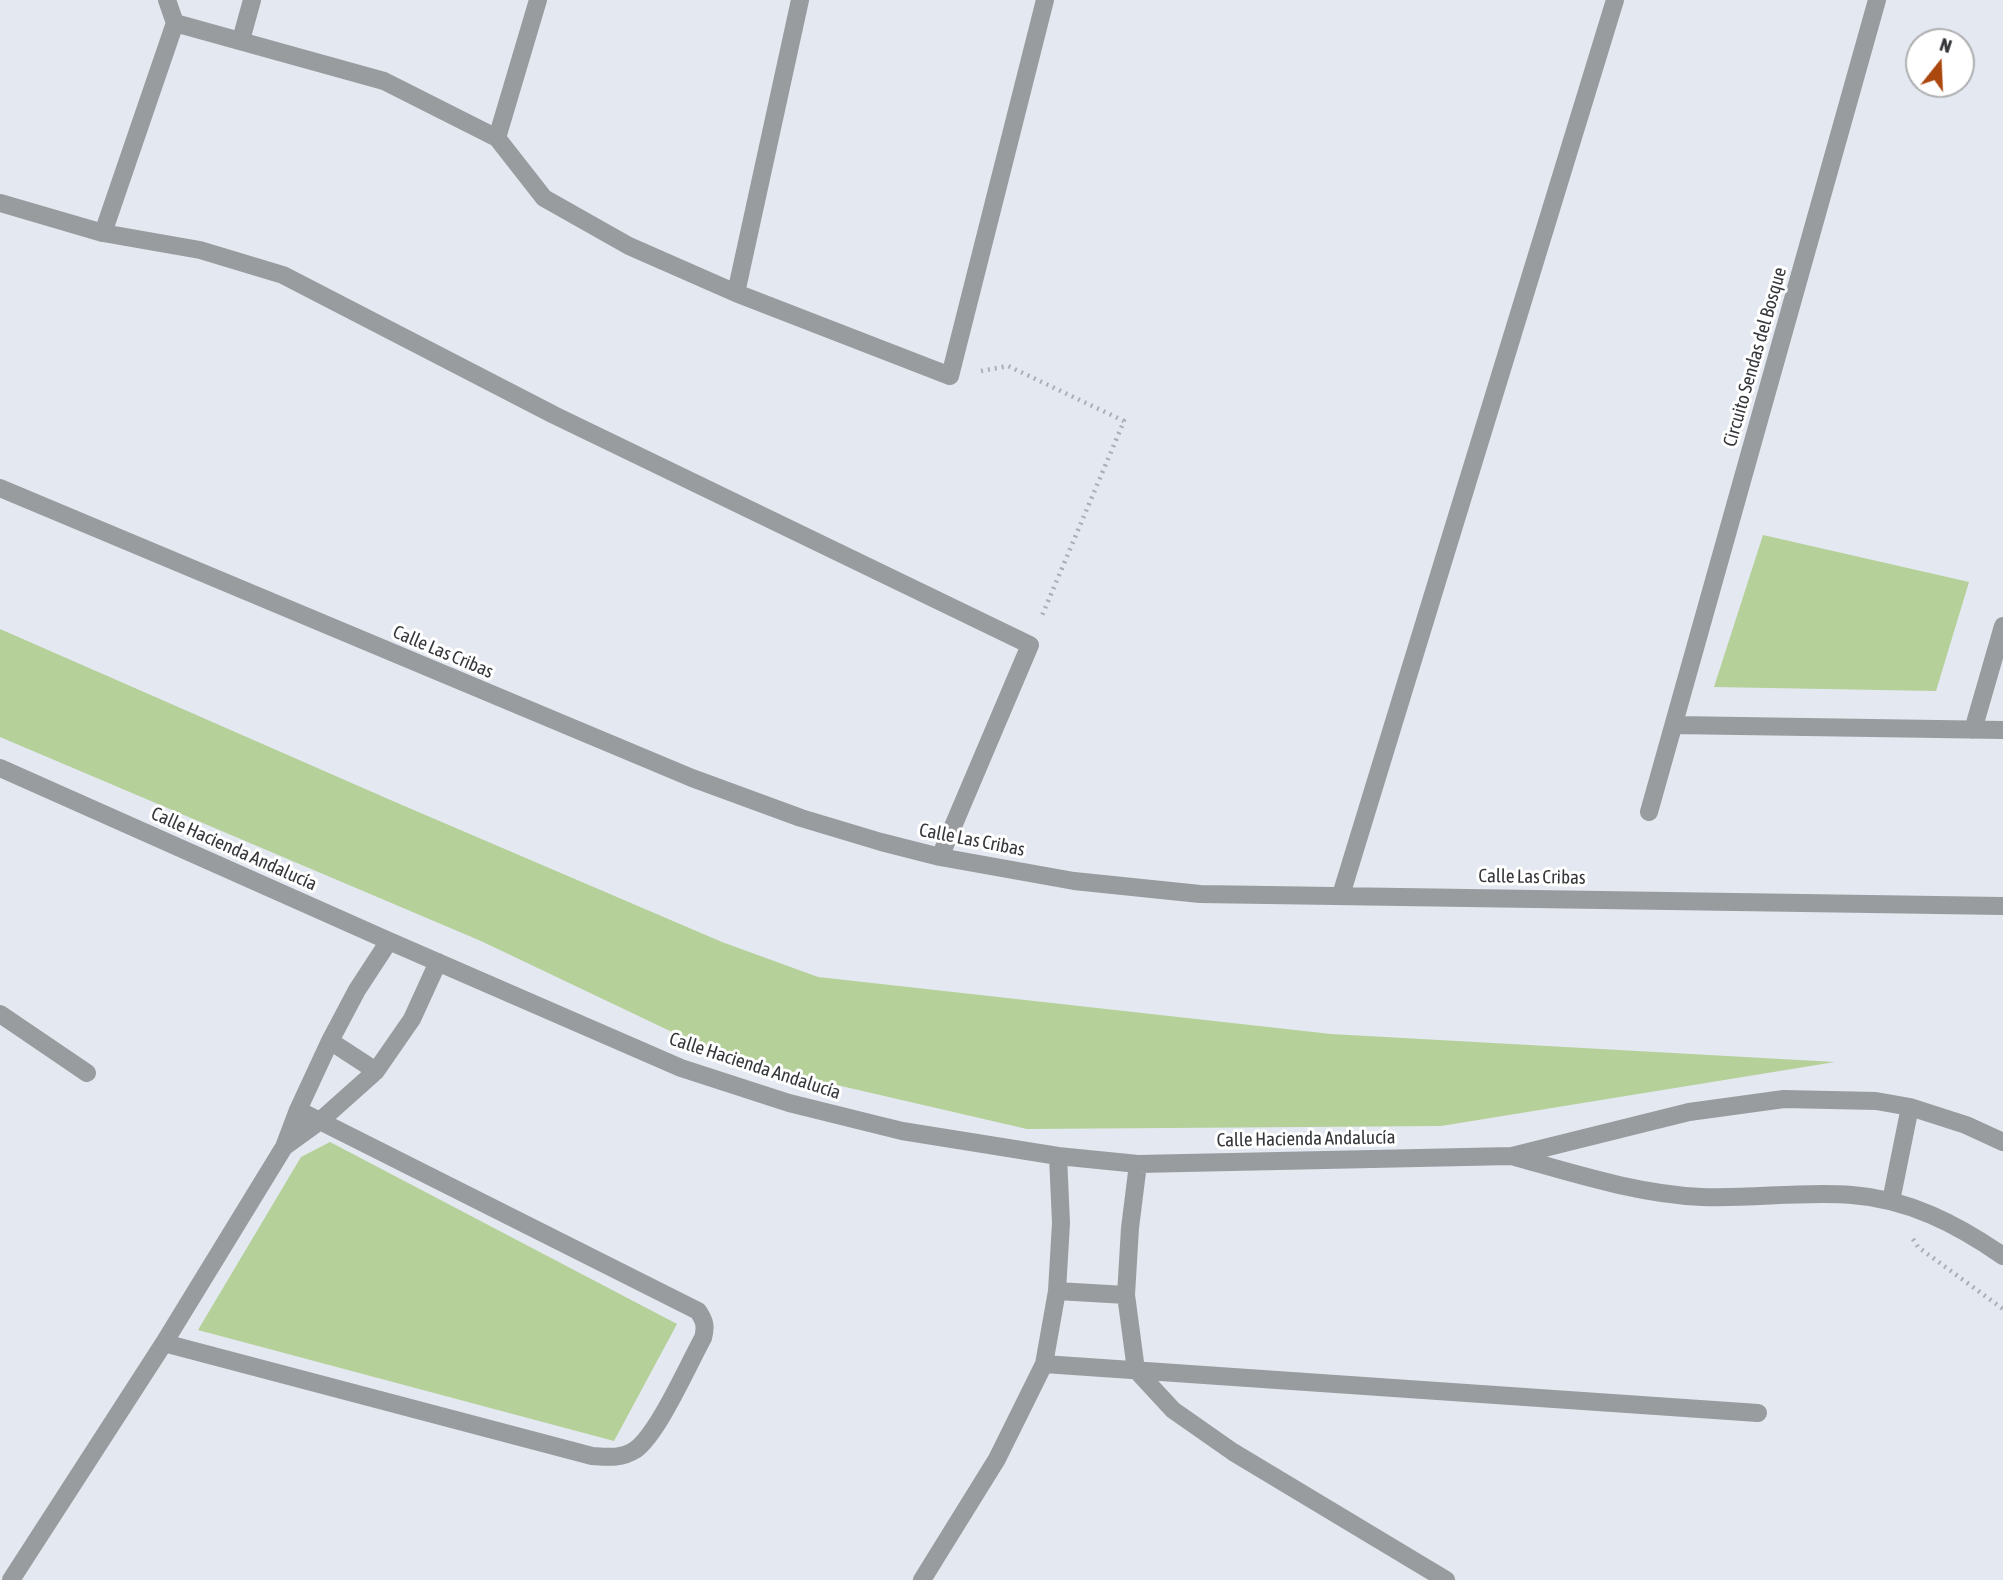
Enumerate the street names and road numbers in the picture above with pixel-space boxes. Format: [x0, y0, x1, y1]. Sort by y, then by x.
street label: Circuito Sendas del Bosque [1718, 265, 1792, 449]
street label: Calle Las Cribas [389, 621, 497, 683]
street label: Calle Hacienda Andalucía [148, 802, 320, 896]
street label: Calle Las Cribas [917, 819, 1027, 861]
street label: Calle Las Cribas [1478, 865, 1586, 889]
street label: Calle Hacienda Andalucía [666, 1028, 844, 1104]
street label: Calle Hacienda Andalucía [1216, 1126, 1396, 1152]

